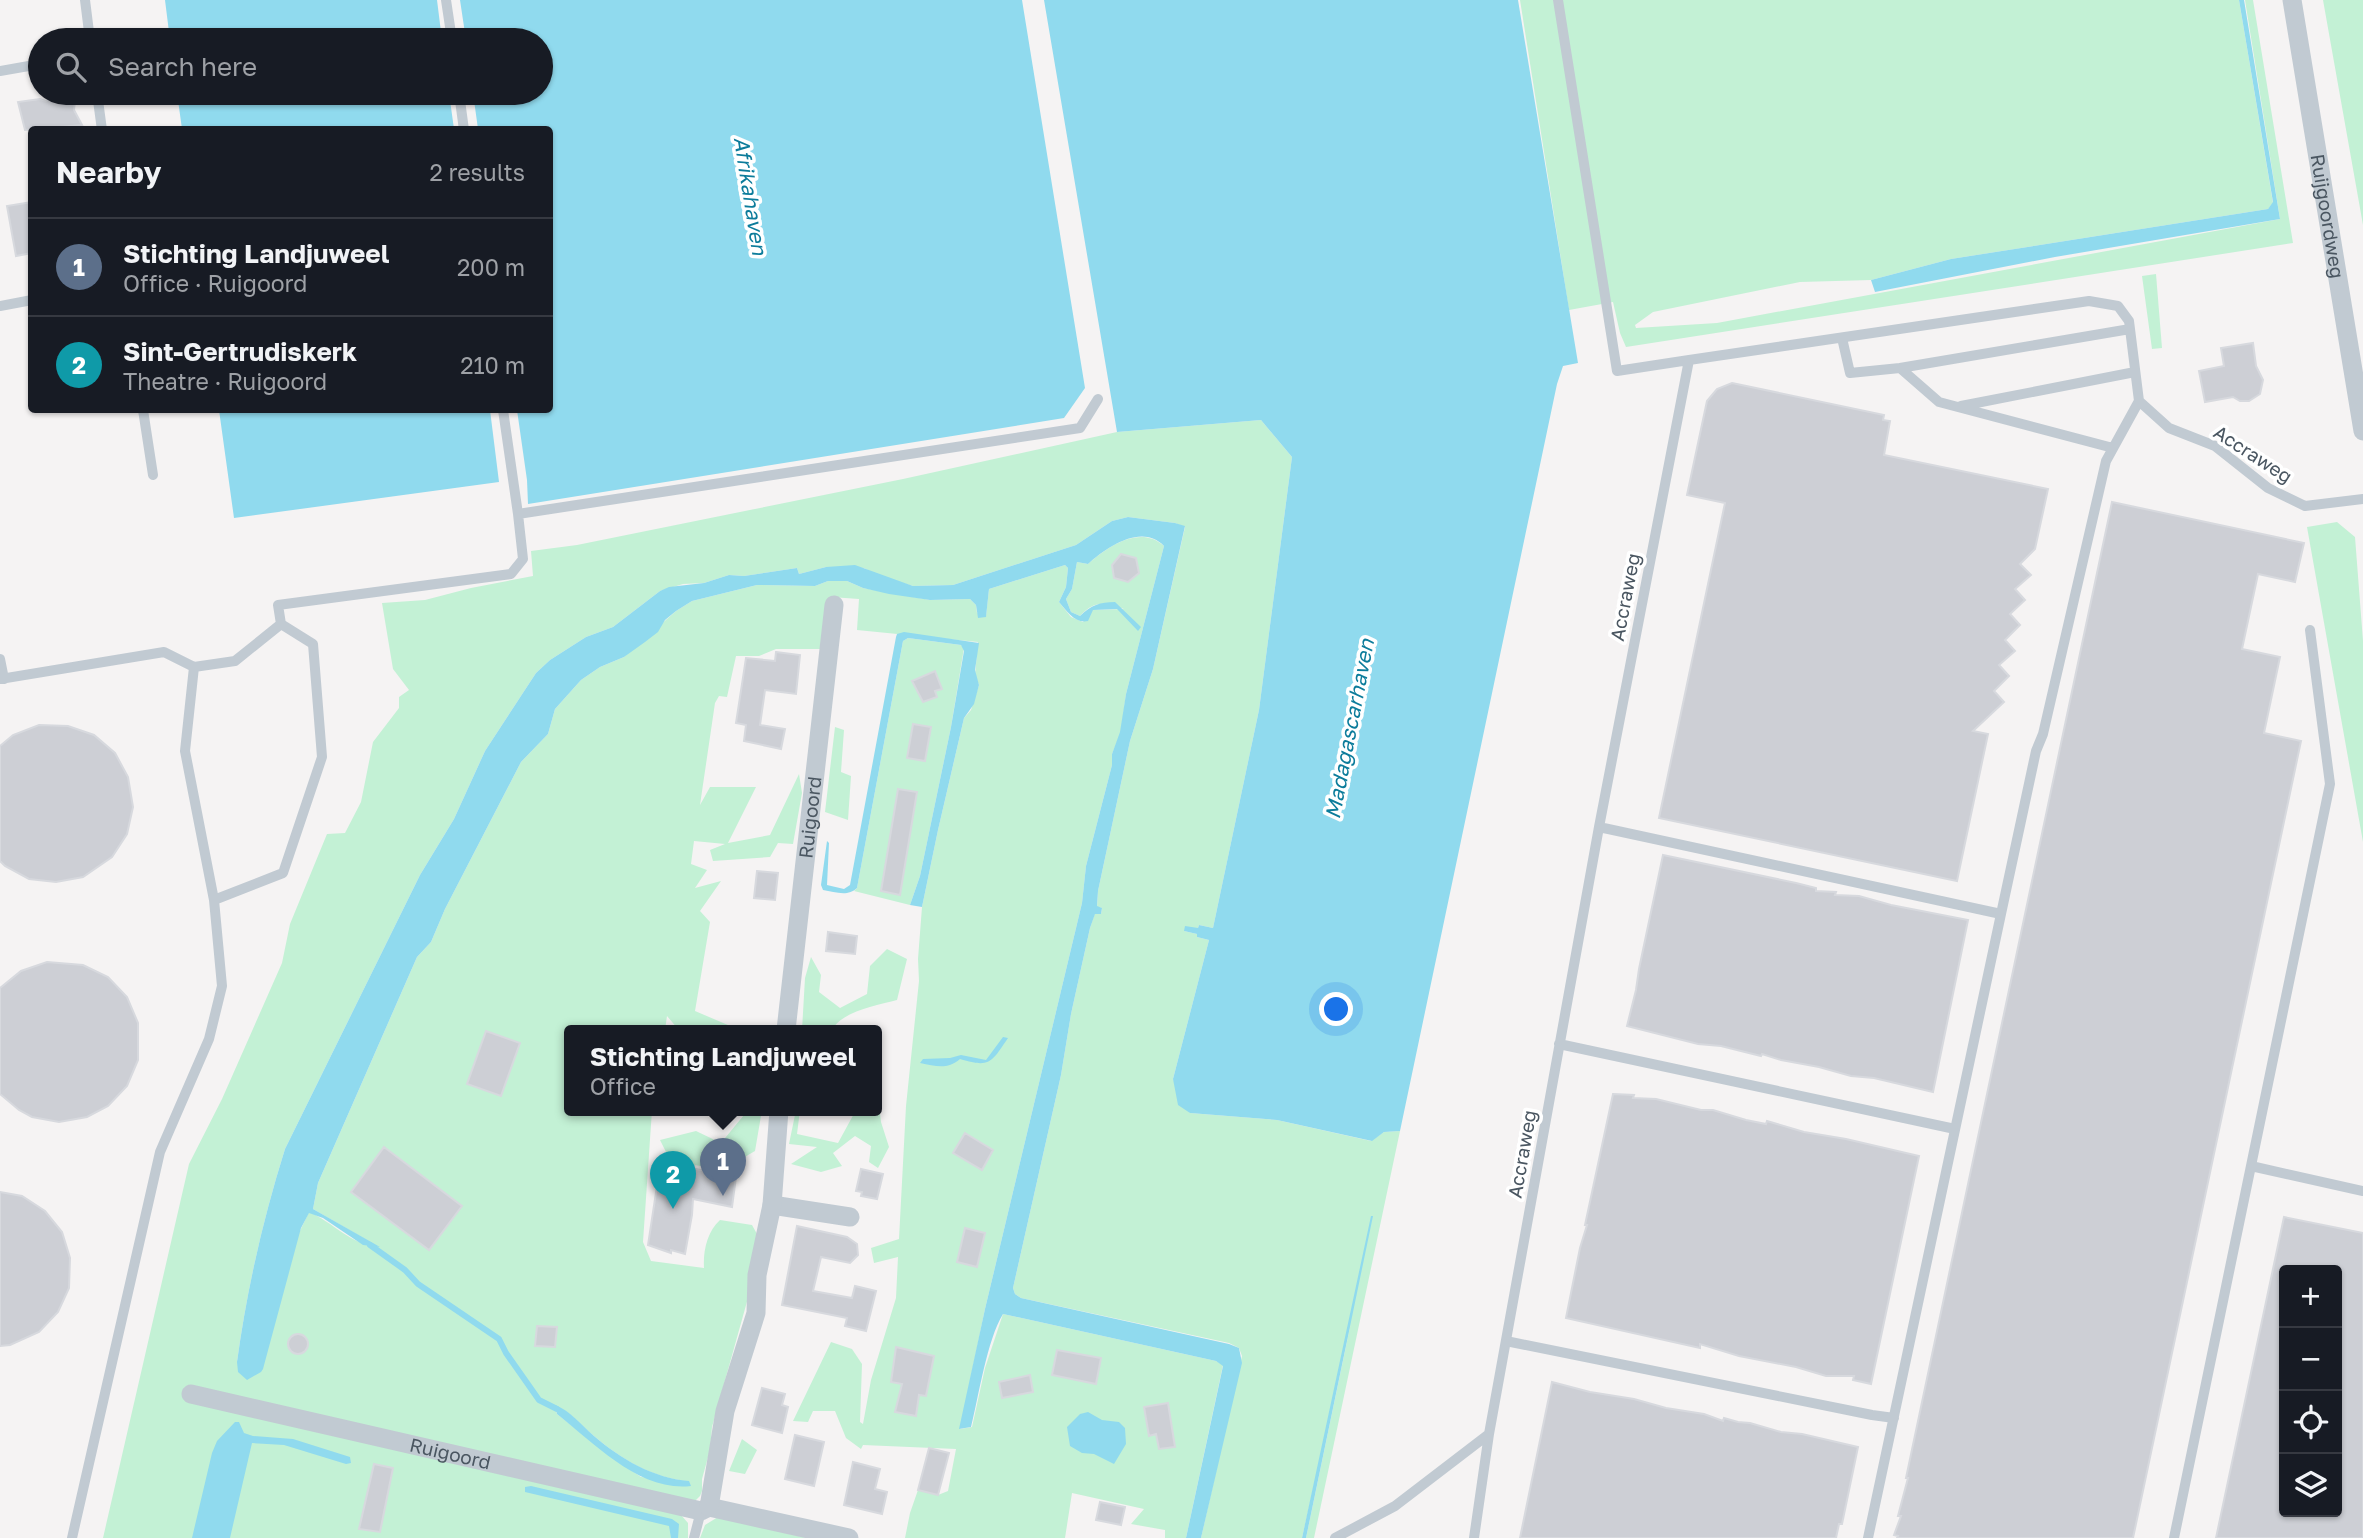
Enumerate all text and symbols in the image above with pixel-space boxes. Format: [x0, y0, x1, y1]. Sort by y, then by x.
search box [28, 28, 553, 105]
icon: search [52, 48, 90, 86]
text: Search here [108, 51, 257, 82]
water label: Afrikahaven [729, 135, 773, 258]
street label: Ruijgoordweg [2307, 152, 2350, 280]
text: Nearby [56, 154, 161, 190]
text: 2 results [429, 158, 525, 186]
text: Stichting Landjuweel [123, 238, 389, 269]
text: 1 [73, 253, 85, 281]
text: 200 m [457, 253, 525, 281]
text: Office · Ruigoord [123, 269, 307, 297]
text: Sint-Gertrudiskerk [123, 336, 357, 367]
text: 2 [72, 351, 86, 379]
text: 210 m [460, 351, 525, 379]
text: Theatre · Ruigoord [123, 367, 327, 395]
street label: Accraweg [2210, 420, 2297, 487]
street label: Accraweg [1605, 551, 1644, 643]
water label: Madagascarhaven [1319, 635, 1379, 821]
street label: Ruigoord [793, 775, 826, 860]
your location [1319, 992, 1353, 1026]
popup [564, 1025, 882, 1116]
text: Stichting Landjuweel [590, 1041, 856, 1072]
text: Office [590, 1072, 656, 1100]
street label: Accraweg [1502, 1108, 1541, 1200]
pin: 1 [700, 1138, 746, 1196]
pin: 2 [650, 1151, 696, 1209]
map controls [2279, 1265, 2342, 1517]
button: + [2279, 1265, 2342, 1328]
button: − [2279, 1328, 2342, 1391]
button: locate [2279, 1391, 2342, 1454]
street label: Ruigoord [408, 1433, 493, 1473]
button: layers [2279, 1454, 2342, 1517]

